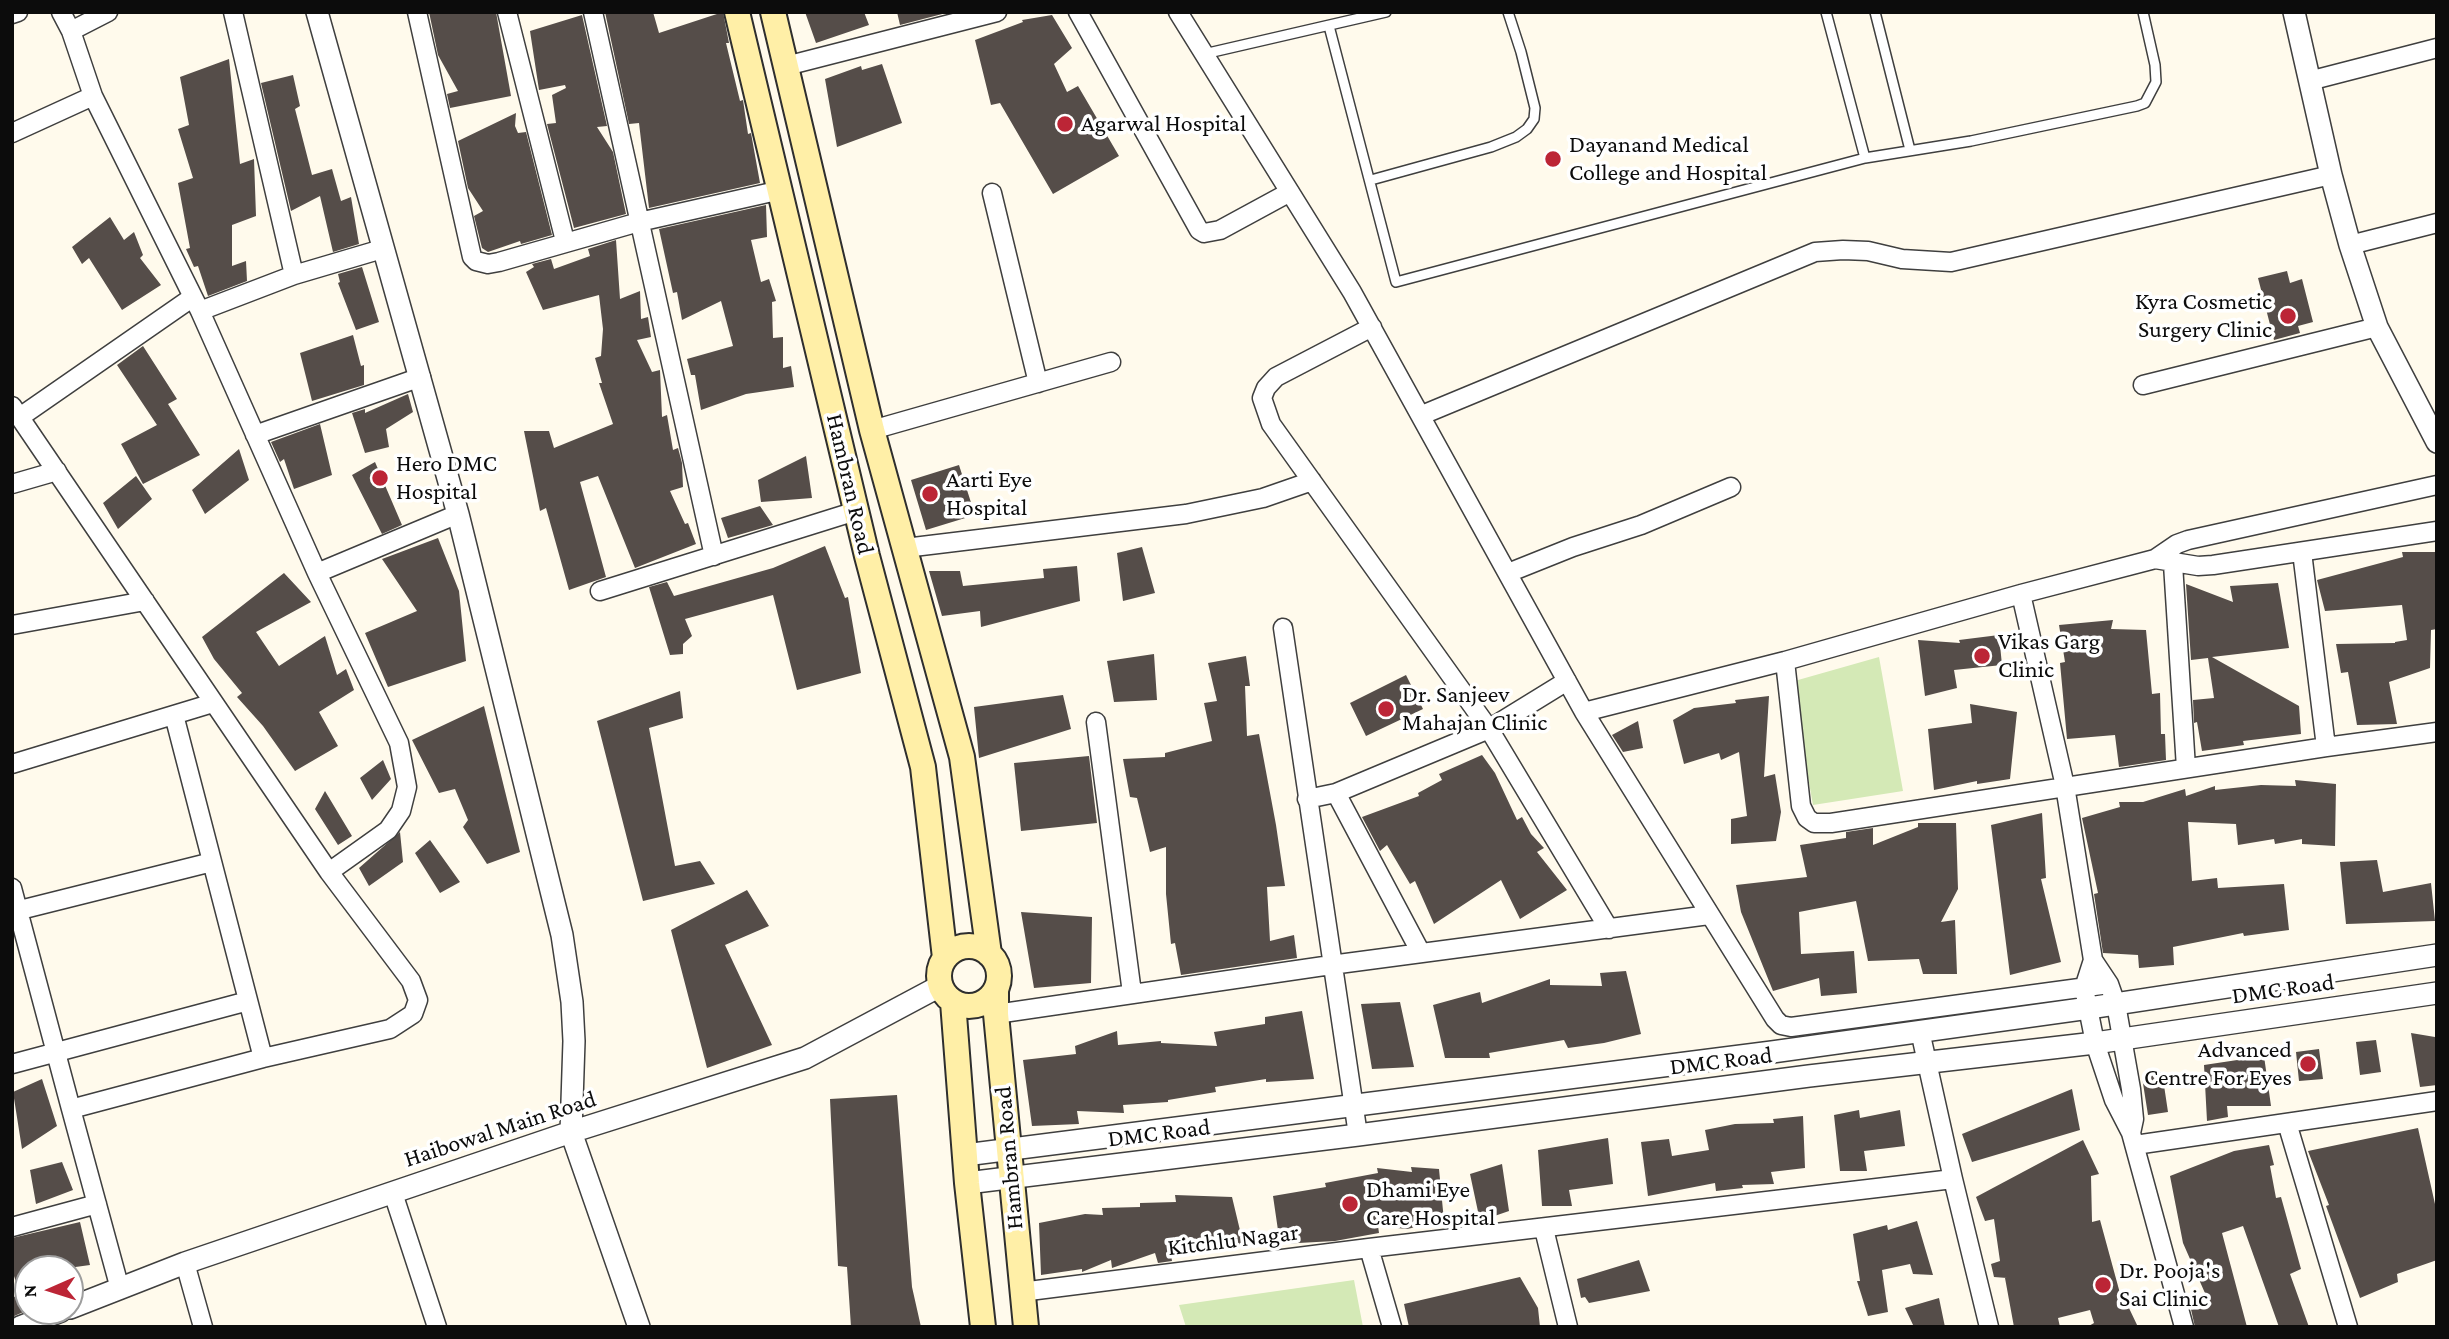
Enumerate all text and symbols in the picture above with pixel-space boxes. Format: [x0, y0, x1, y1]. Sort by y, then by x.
place label: Agarwal Hospital [1081, 110, 1246, 138]
marker: Agarwal Hospital [1055, 114, 1075, 134]
place label: Dayanand Medical College and Hospital [1569, 131, 1767, 187]
marker: Dayanand Medical College and Hospital [1543, 149, 1563, 169]
place label: Kyra Cosmetic Surgery Clinic [2135, 288, 2272, 344]
marker: Kyra Cosmetic Surgery Clinic [2278, 306, 2298, 326]
street label: Hambran Road [820, 411, 880, 557]
place label: Hero DMC Hospital [396, 450, 497, 506]
place label: Aarti Eye Hospital [946, 466, 1032, 522]
marker: Hero DMC Hospital [370, 468, 390, 488]
marker: Aarti Eye Hospital [920, 484, 940, 504]
place label: Vikas Garg Clinic [1998, 628, 2100, 684]
marker: Vikas Garg Clinic [1972, 646, 1992, 666]
place label: Dr. Sanjeev Mahajan Clinic [1402, 681, 1547, 737]
marker: Dr. Sanjeev Mahajan Clinic [1376, 699, 1396, 719]
street label: DMC Road [2230, 968, 2336, 1010]
place label: Advanced Centre For Eyes [2144, 1036, 2292, 1092]
street label: DMC Road [1668, 1040, 1774, 1082]
marker: Advanced Centre For Eyes [2298, 1054, 2318, 1074]
street label: Haibowal Main Road [400, 1084, 600, 1174]
street label: Hambran Road [988, 1085, 1030, 1231]
street label: DMC Road [1106, 1112, 1212, 1154]
place label: Dhami Eye Care Hospital [1366, 1176, 1495, 1232]
marker: Dhami Eye Care Hospital [1340, 1194, 1360, 1214]
street label: Kitchlu Nagar [1166, 1218, 1300, 1262]
north arrow [14, 1255, 84, 1325]
place label: Dr. Pooja's Sai Clinic [2119, 1257, 2220, 1313]
marker: Dr. Pooja's Sai Clinic [2093, 1275, 2113, 1295]
text: N [19, 1284, 40, 1298]

